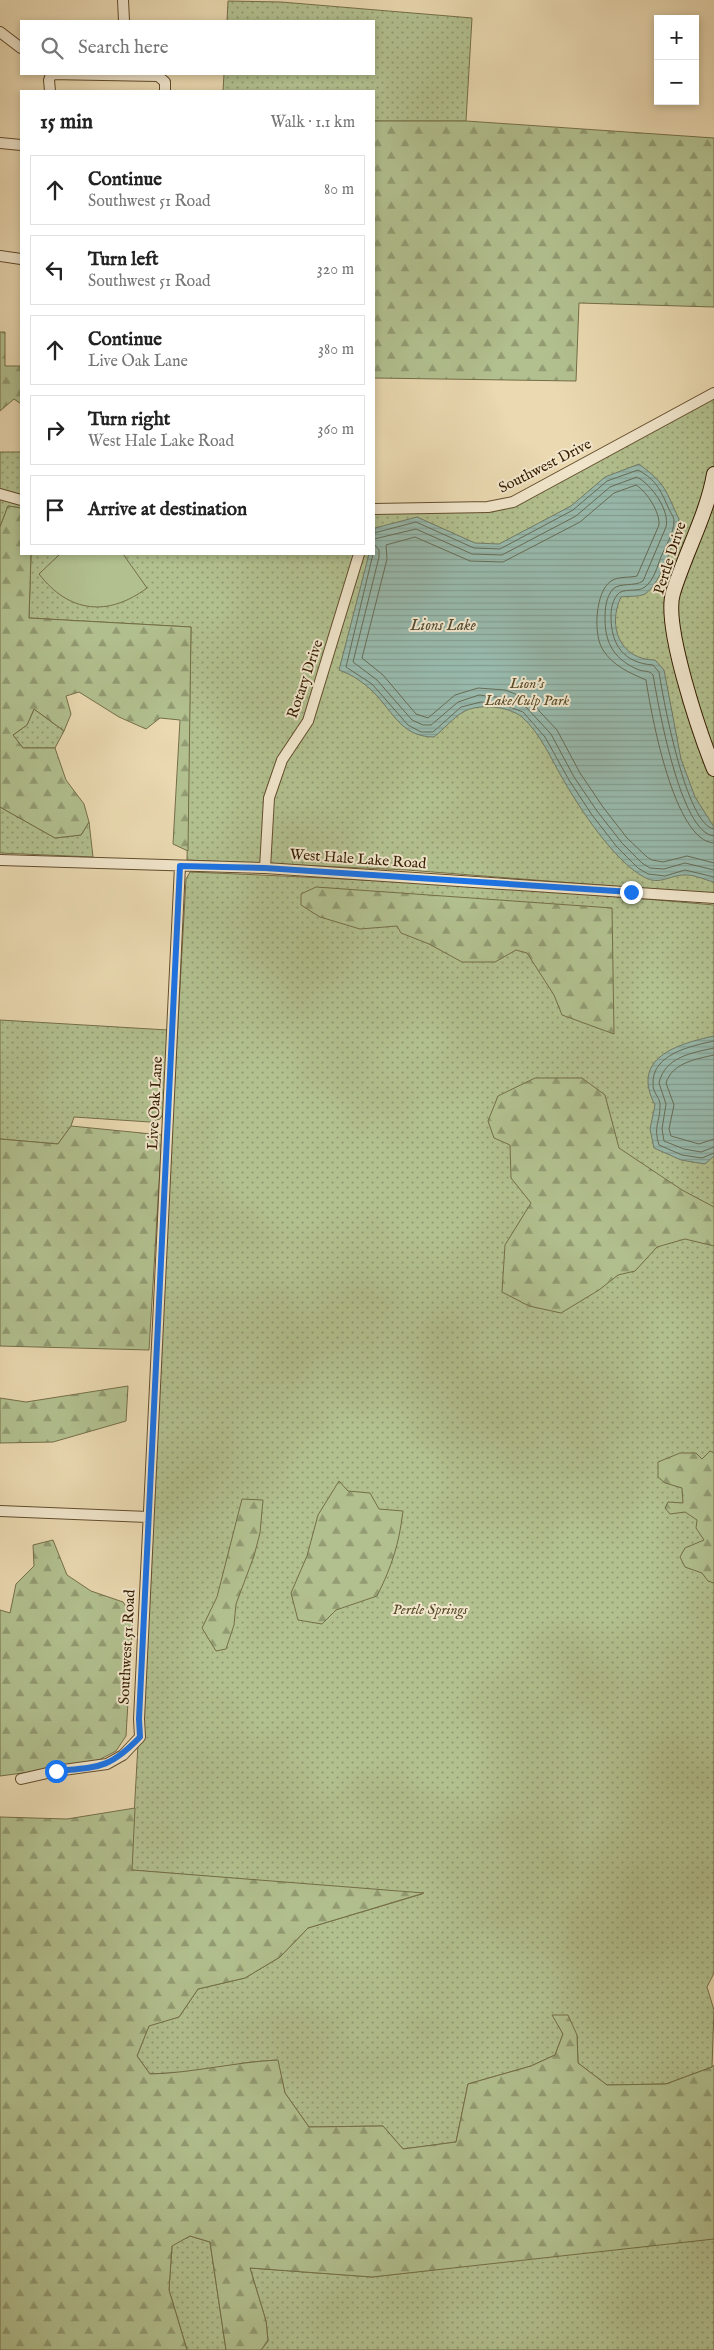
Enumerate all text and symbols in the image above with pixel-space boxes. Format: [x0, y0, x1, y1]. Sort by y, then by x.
map controls [654, 15, 699, 105]
button: + [654, 15, 699, 60]
search box [20, 20, 375, 75]
icon: search [38, 34, 66, 62]
text: Search here [78, 36, 169, 60]
button: − [654, 60, 699, 105]
text: 15 min [40, 109, 93, 136]
text: Walk · 1.1 km [271, 113, 355, 133]
text: Continue [88, 168, 162, 192]
icon: ahead [41, 176, 69, 204]
text: 80 m [324, 180, 354, 200]
text: Southwest 51 Road [88, 192, 211, 212]
text: Turn left [88, 248, 159, 272]
icon: left [41, 256, 69, 284]
text: 320 m [317, 260, 354, 280]
text: Southwest 51 Road [88, 272, 211, 292]
text: Continue [88, 328, 162, 352]
icon: ahead [41, 336, 69, 364]
text: 380 m [318, 340, 354, 360]
text: Live Oak Lane [88, 352, 188, 372]
text: Turn right [88, 408, 170, 432]
icon: right [41, 416, 69, 444]
text: 360 m [318, 420, 354, 440]
text: West Hale Lake Road [88, 432, 234, 452]
street label: Southwest Drive [495, 434, 595, 498]
icon: arrive [41, 496, 69, 524]
text: Arrive at destination [88, 498, 247, 522]
street label: Pertle Drive [649, 519, 691, 597]
water label: Lions Lake [409, 616, 477, 636]
street label: Rotary Drive [283, 637, 327, 721]
park label: Lion's Lake/Culp Park [484, 674, 569, 710]
street label: West Hale Lake Road [289, 845, 428, 873]
route end [620, 881, 643, 904]
street label: Live Oak Lane [143, 1056, 167, 1150]
street label: Southwest 51 Road [115, 1588, 140, 1705]
park label: Pertle Springs [392, 1600, 468, 1620]
route start [45, 1760, 68, 1783]

